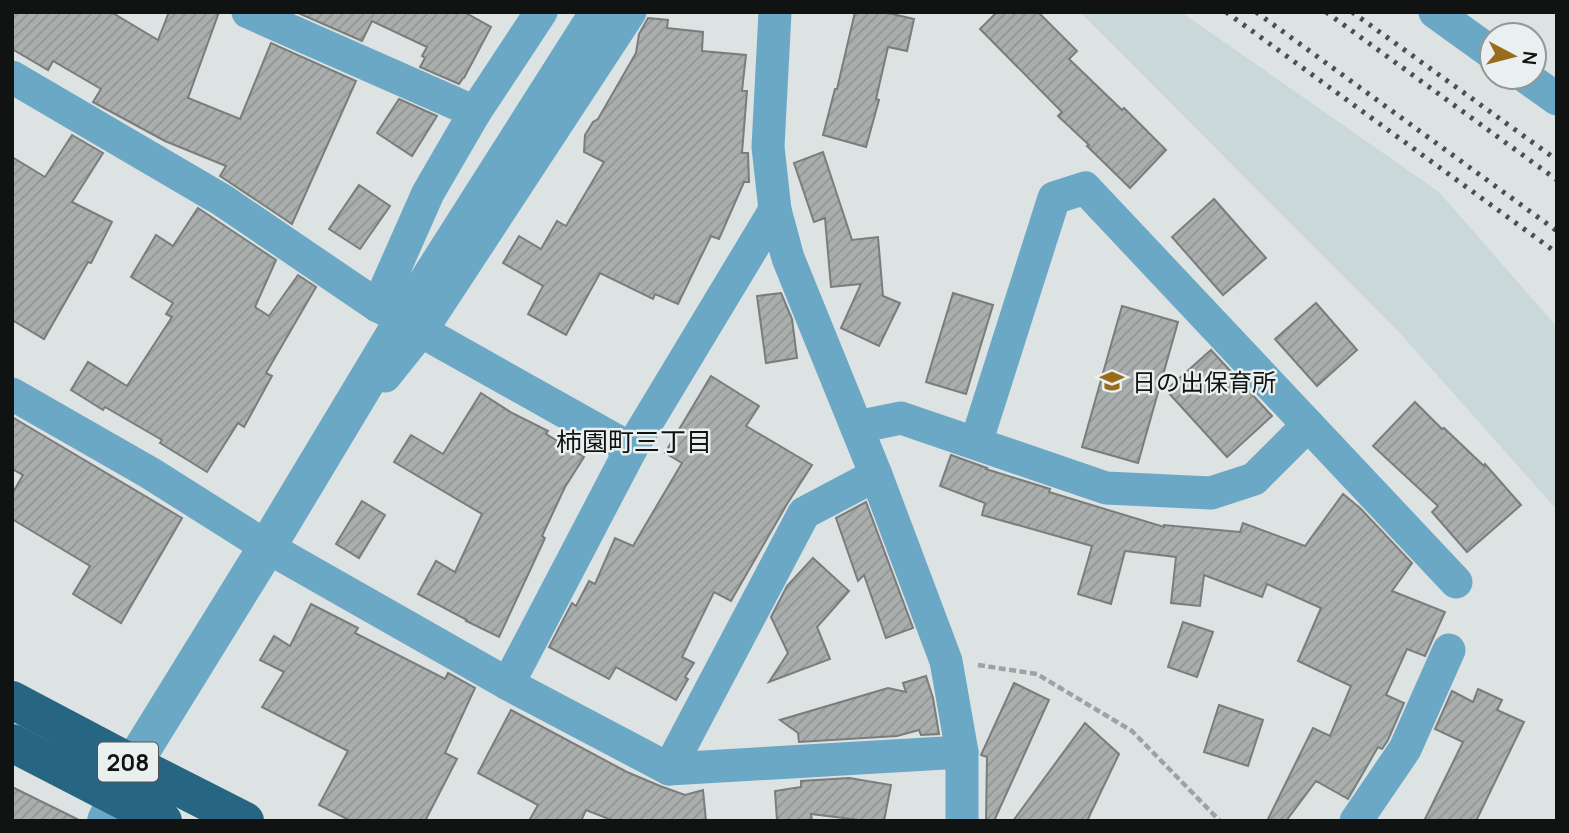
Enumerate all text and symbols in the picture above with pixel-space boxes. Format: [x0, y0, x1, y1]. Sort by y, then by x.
north arrow [1478, 21, 1548, 91]
text: N [1516, 50, 1544, 66]
place label: 日の出保育所 [1132, 365, 1276, 398]
school or university icon: 日の出保育所 [1098, 367, 1126, 395]
district label: 柿園町三丁目 [556, 423, 712, 459]
road number: 208 [98, 742, 158, 782]

